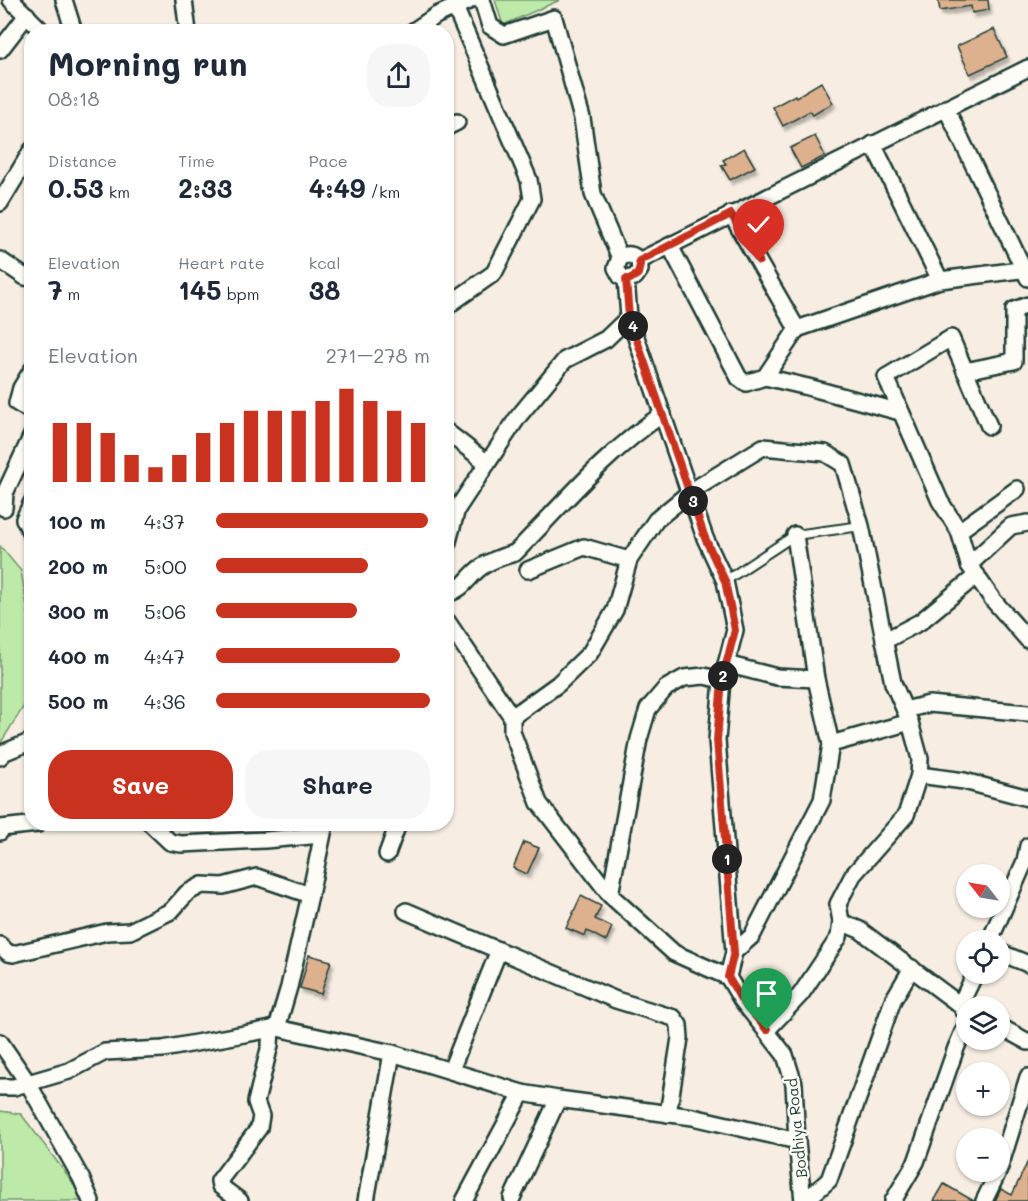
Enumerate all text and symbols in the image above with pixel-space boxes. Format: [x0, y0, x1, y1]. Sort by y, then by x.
text: Morning run [48, 41, 248, 84]
button: share [367, 44, 430, 107]
text: 08:18 [48, 85, 100, 111]
text: Distance [48, 150, 117, 171]
text: Time [178, 150, 215, 171]
text: Pace [309, 150, 348, 171]
text: 0.53 [48, 171, 104, 205]
text: 2:33 [178, 171, 232, 205]
text: 4:49 [309, 171, 366, 205]
text: km [104, 181, 130, 202]
text: /km [366, 181, 400, 202]
pin [733, 199, 784, 261]
icon: check [742, 208, 775, 241]
text: Elevation [48, 252, 120, 273]
text: Heart rate [178, 252, 265, 273]
text: kcal [309, 252, 341, 273]
text: 7 [48, 273, 62, 307]
text: 145 [178, 273, 222, 307]
text: 38 [309, 273, 340, 307]
text: m [62, 283, 80, 304]
text: bpm [222, 283, 259, 304]
pin: 4 [618, 311, 648, 341]
text: 4 [628, 315, 638, 336]
text: Elevation [48, 342, 138, 368]
text: 271–278 m [326, 342, 430, 368]
pin: 3 [678, 486, 708, 516]
text: 3 [688, 490, 698, 511]
text: 100 m [48, 508, 106, 534]
text: 4:37 [144, 508, 185, 534]
text: 200 m [48, 553, 108, 579]
text: 5:00 [144, 553, 187, 579]
text: 300 m [48, 598, 109, 624]
text: 5:06 [144, 598, 186, 624]
text: 400 m [48, 643, 109, 669]
text: 4:47 [144, 643, 185, 669]
pin: 2 [708, 661, 738, 691]
text: 2 [719, 665, 727, 686]
text: 500 m [48, 688, 108, 714]
text: 4:36 [144, 688, 186, 714]
button: Save [48, 750, 233, 819]
button: Share [245, 750, 430, 819]
pin: 1 [712, 844, 742, 874]
text: 1 [723, 848, 731, 869]
north arrow [956, 864, 1010, 918]
map controls [956, 864, 1010, 1182]
button: locate [956, 930, 1010, 984]
pin [741, 968, 792, 1030]
icon: arrive [750, 977, 783, 1010]
button: layers [956, 996, 1010, 1050]
button: + [956, 1062, 1010, 1116]
street label: Bodhiya Road [781, 1077, 811, 1179]
button: − [956, 1128, 1010, 1182]

